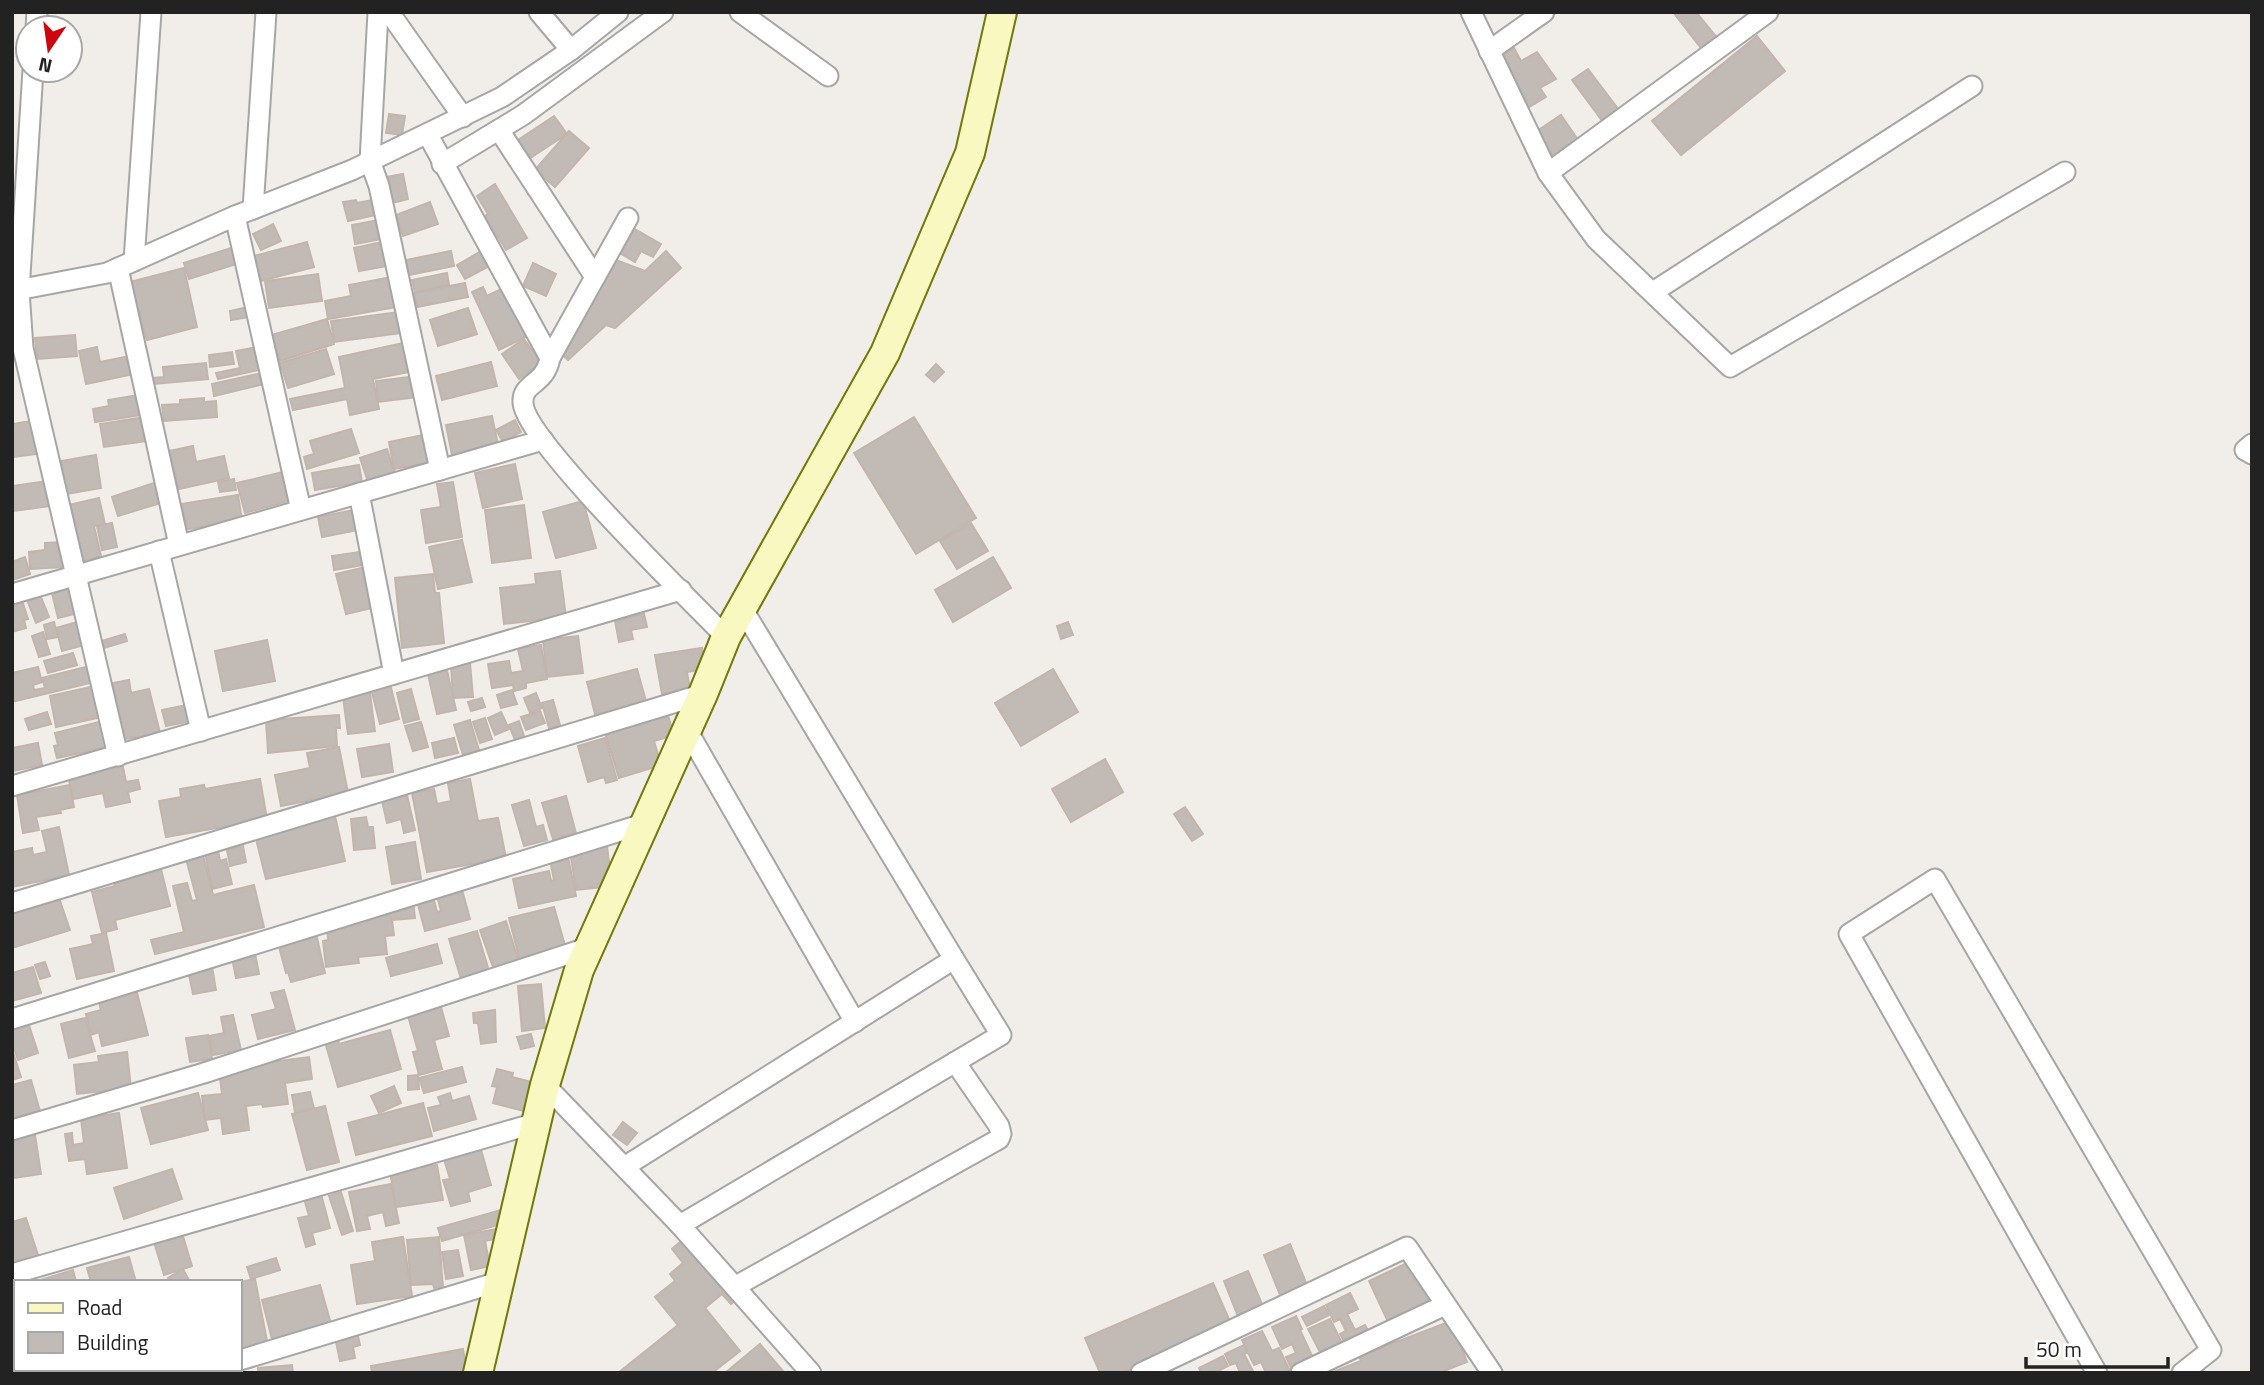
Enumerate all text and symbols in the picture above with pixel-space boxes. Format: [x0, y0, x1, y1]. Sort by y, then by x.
north arrow [14, 14, 84, 84]
text: N [35, 50, 55, 82]
legend [14, 1280, 242, 1371]
text: Road [77, 1291, 122, 1323]
text: Building [77, 1326, 149, 1358]
scale bar [2026, 1326, 2168, 1370]
text: 50 m [2036, 1333, 2082, 1365]

